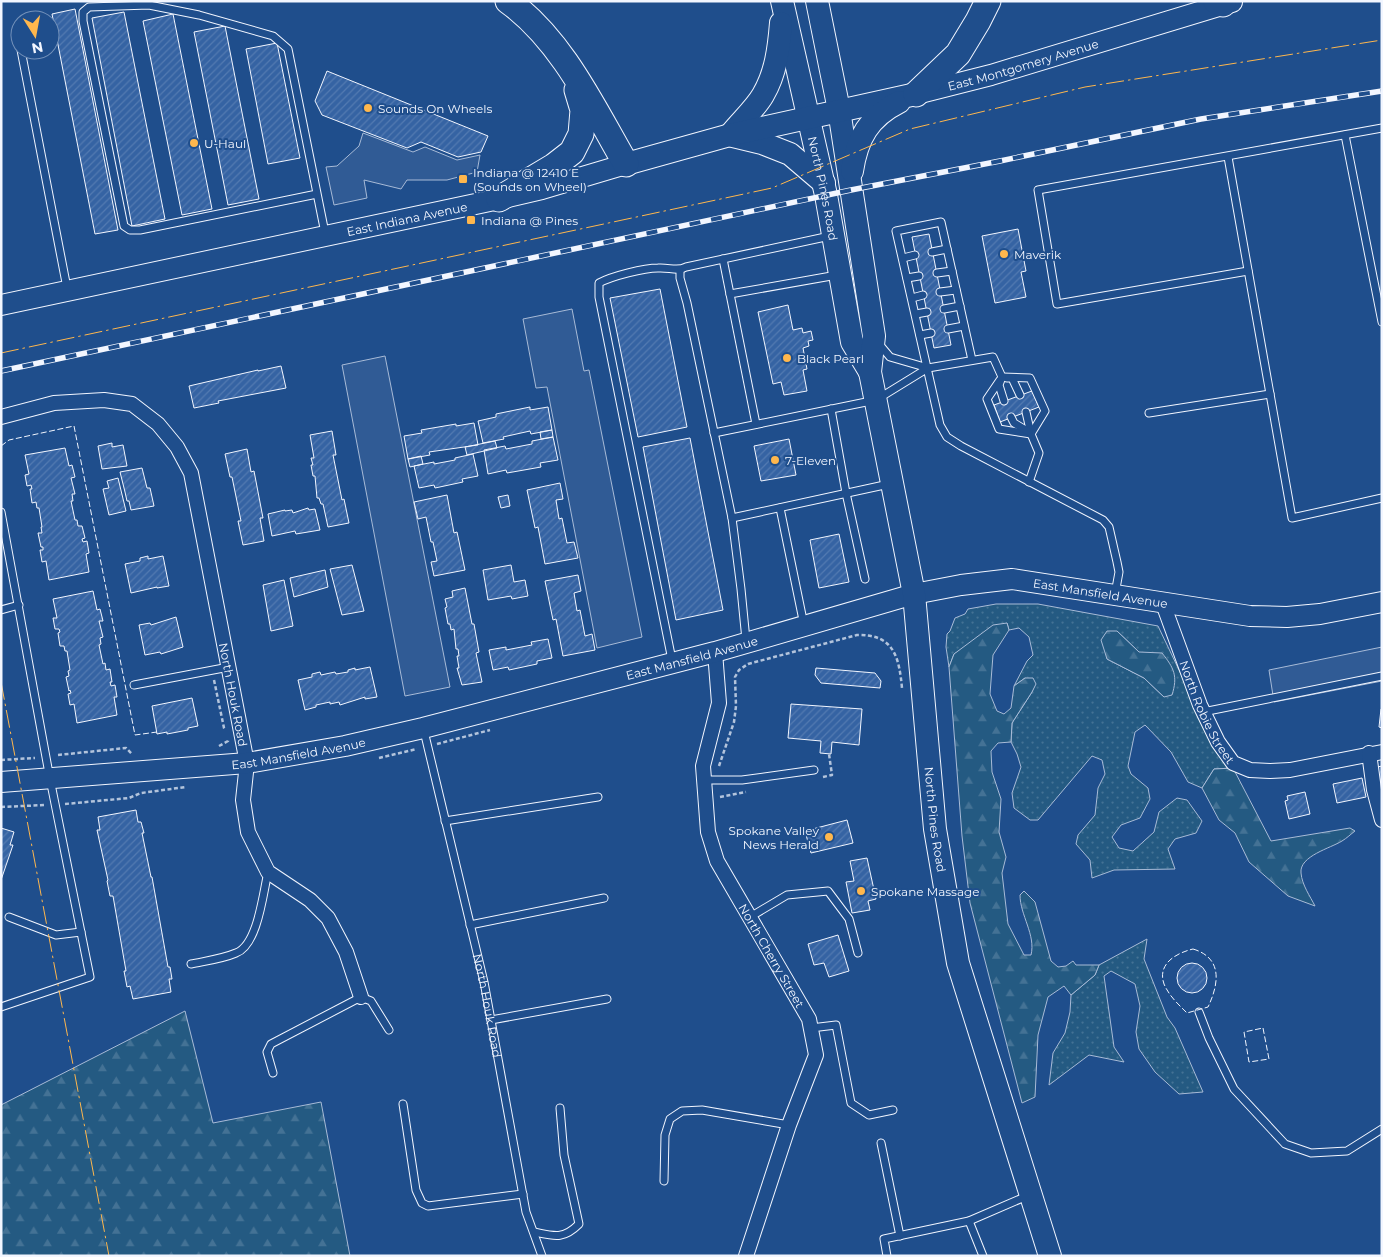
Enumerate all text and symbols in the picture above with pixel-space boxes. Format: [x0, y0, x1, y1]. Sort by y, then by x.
north arrow [10, 10, 60, 60]
street label: East Montgomery Avenue [946, 35, 1100, 93]
text: N [30, 38, 45, 58]
place label: Sounds On Wheels [378, 101, 492, 116]
marker: Sounds On Wheels [362, 102, 374, 114]
street label: North Pines Road [805, 135, 841, 242]
place label: U-Haul [204, 136, 246, 151]
marker: U-Haul [188, 137, 200, 149]
place label: Indiana @ 12410 E (Sounds on Wheel) [473, 165, 587, 194]
marker: Indiana @ 12410 E (Sounds on Wheel) [457, 173, 469, 185]
street label: East Indiana Avenue [345, 198, 469, 239]
place label: Indiana @ Pines [481, 213, 578, 228]
marker: Indiana @ Pines [465, 214, 477, 226]
place label: Maverik [1014, 247, 1062, 262]
marker: Maverik [998, 248, 1010, 260]
place label: Black Pearl [797, 351, 864, 366]
marker: Black Pearl [781, 352, 793, 364]
place label: 7-Eleven [785, 453, 836, 468]
marker: 7-Eleven [769, 454, 781, 466]
street label: East Mansfield Avenue [1032, 575, 1169, 611]
street label: East Mansfield Avenue [624, 632, 759, 682]
street label: North Houk Road [216, 641, 251, 748]
street label: North Robie Street [1177, 658, 1238, 766]
street label: East Mansfield Avenue [231, 734, 367, 772]
street label: North Pines Road [922, 766, 950, 873]
place label: Spokane Valley News Herald [728, 823, 819, 852]
marker: Spokane Valley News Herald [823, 831, 835, 843]
place label: Spokane Massage [871, 884, 979, 899]
marker: Spokane Massage [855, 885, 867, 897]
street label: North Cherry Street [736, 901, 808, 1010]
street label: North Houk Road [470, 952, 505, 1059]

